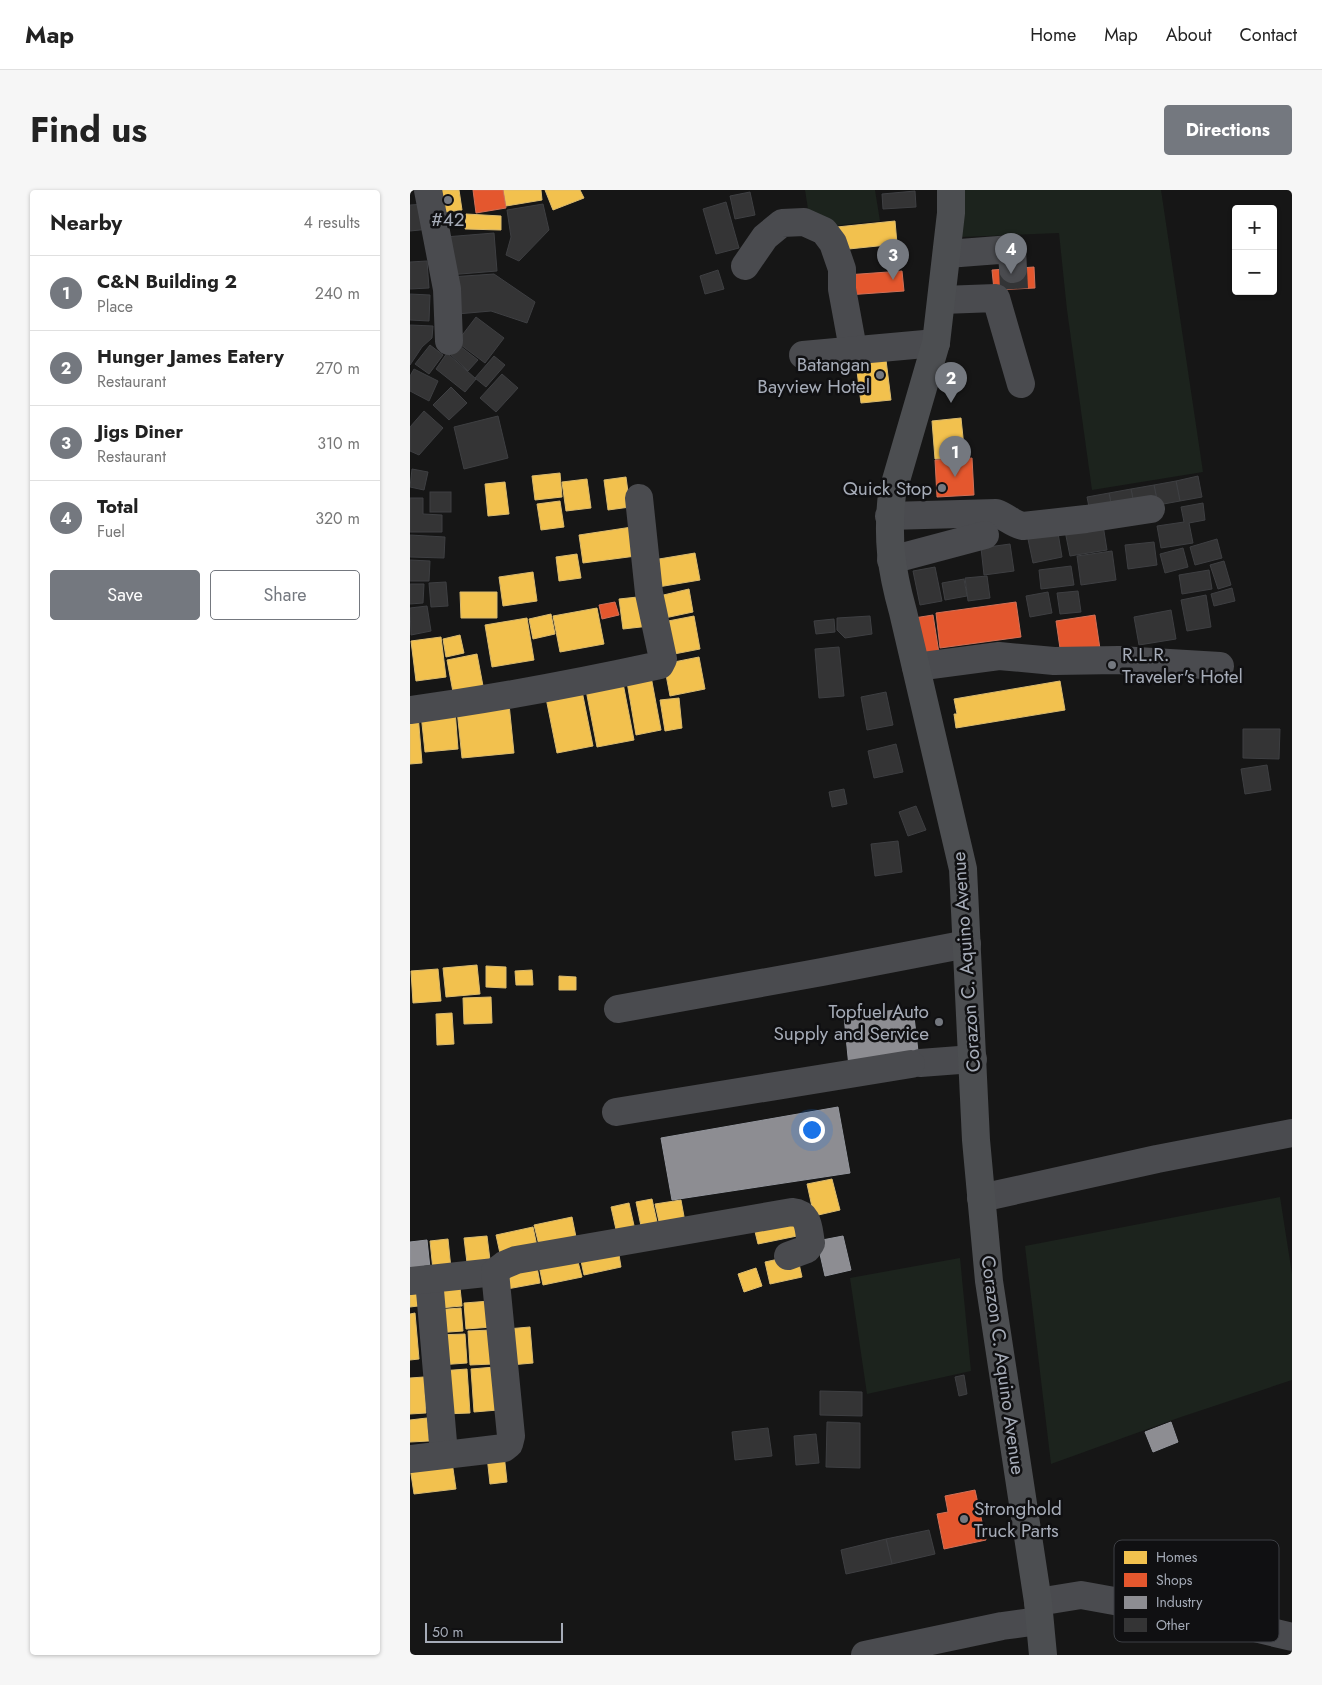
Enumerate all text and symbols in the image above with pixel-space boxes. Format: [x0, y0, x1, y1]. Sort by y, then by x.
text: Map [25, 17, 74, 52]
text: Home [1030, 22, 1076, 48]
text: Map [1104, 22, 1138, 48]
text: About [1166, 22, 1211, 48]
text: Contact [1239, 22, 1297, 48]
text: Find us [30, 105, 147, 155]
button: Directions [1164, 105, 1292, 155]
marker: #42 [442, 194, 454, 206]
map controls [1232, 205, 1277, 295]
button: + [1232, 205, 1277, 250]
place label: #42 [431, 206, 465, 233]
text: Nearby [50, 208, 122, 238]
text: 4 results [304, 211, 360, 234]
pin: 4 [995, 233, 1027, 274]
pin: 3 [877, 239, 909, 280]
button: − [1232, 250, 1277, 295]
text: C&N Building 2 [97, 268, 237, 295]
text: 1 [62, 282, 70, 305]
text: 240 m [315, 282, 360, 305]
text: Place [97, 295, 133, 318]
text: Hunger James Eatery [97, 343, 284, 370]
place label: Batangan Bayview Hotel [757, 351, 870, 400]
text: 2 [61, 357, 71, 380]
text: 270 m [316, 357, 360, 380]
pin: 2 [935, 362, 967, 403]
marker: Batangan Bayview Hotel [874, 369, 886, 381]
text: Restaurant [97, 370, 166, 393]
text: Jigs Diner [97, 418, 183, 445]
text: 3 [61, 432, 71, 455]
text: 310 m [317, 432, 360, 455]
pin: 1 [939, 436, 971, 477]
text: Restaurant [97, 445, 166, 468]
place label: Quick Stop [843, 475, 932, 502]
marker: Quick Stop [936, 482, 948, 494]
text: Total [97, 493, 138, 520]
text: 4 [60, 507, 72, 530]
text: 320 m [315, 507, 360, 530]
text: Fuel [97, 520, 125, 543]
button: Save [50, 570, 200, 620]
button: Share [210, 570, 360, 620]
place label: R.L.R. Traveler's Hotel [1122, 641, 1243, 690]
marker: R.L.R. Traveler's Hotel [1106, 659, 1118, 671]
street label: Corazon C. Aquino Avenue [945, 851, 987, 1073]
place label: Topfuel Auto Supply and Service [773, 998, 929, 1047]
marker: Topfuel Auto Supply and Service [933, 1016, 945, 1028]
your location [799, 1117, 825, 1143]
street label: Corazon C. Aquino Avenue [974, 1254, 1032, 1477]
place label: Stronghold Truck Parts [974, 1495, 1062, 1544]
marker: Stronghold Truck Parts [958, 1513, 970, 1525]
legend [1114, 1540, 1279, 1642]
text: Homes [1156, 1547, 1198, 1567]
text: Shops [1156, 1570, 1193, 1590]
text: Industry [1156, 1592, 1203, 1612]
text: Other [1156, 1615, 1190, 1635]
scale bar [425, 1620, 562, 1643]
text: 50 m [432, 1622, 463, 1642]

